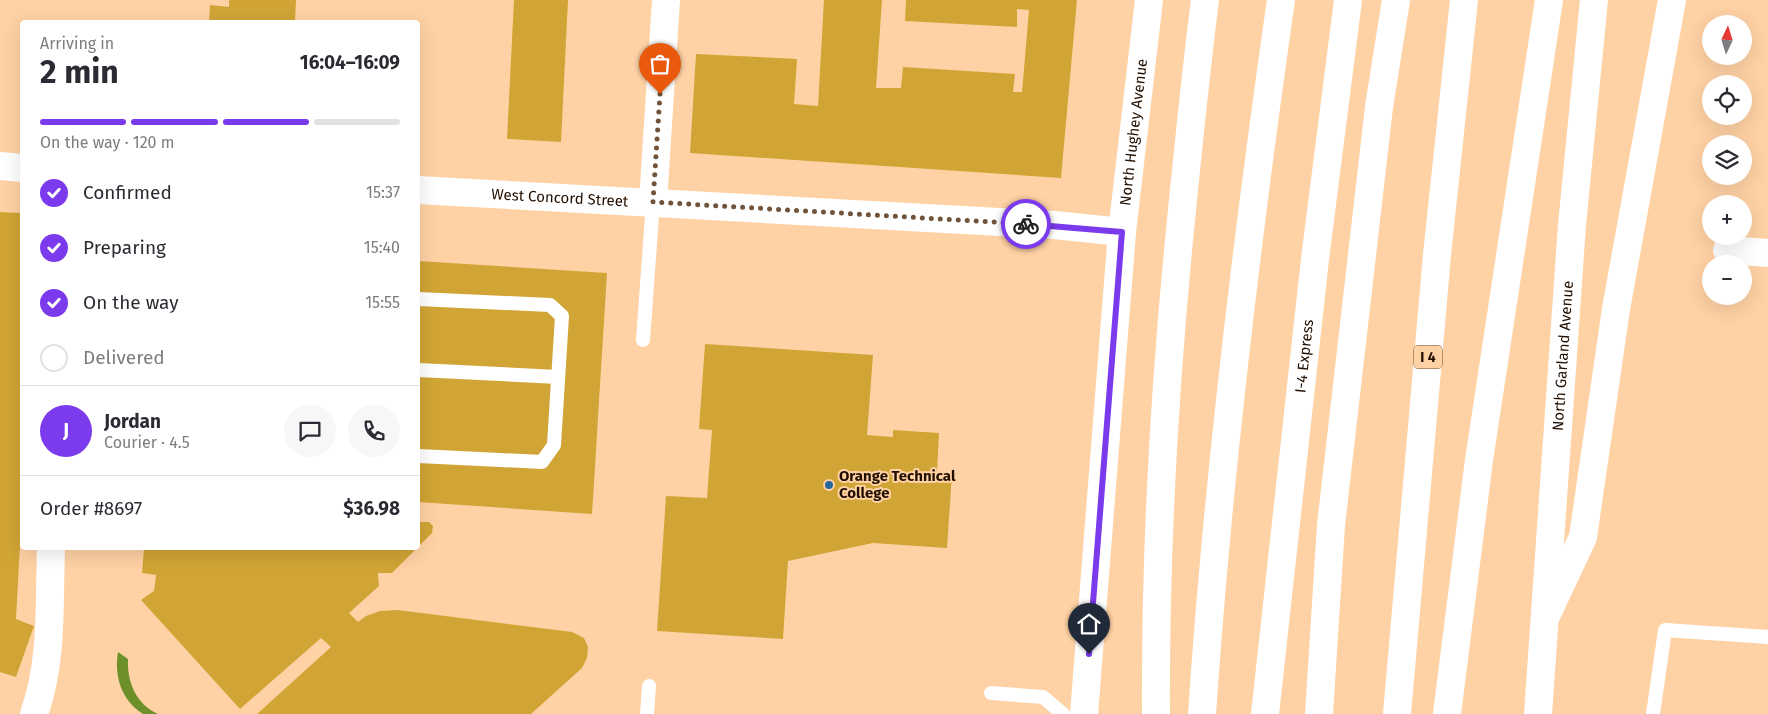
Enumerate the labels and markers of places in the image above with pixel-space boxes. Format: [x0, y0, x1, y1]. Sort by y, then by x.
pin [639, 43, 681, 94]
place label: Orange Technical College [839, 467, 956, 502]
marker: Orange Technical College [823, 479, 835, 491]
pin [1068, 603, 1110, 654]

